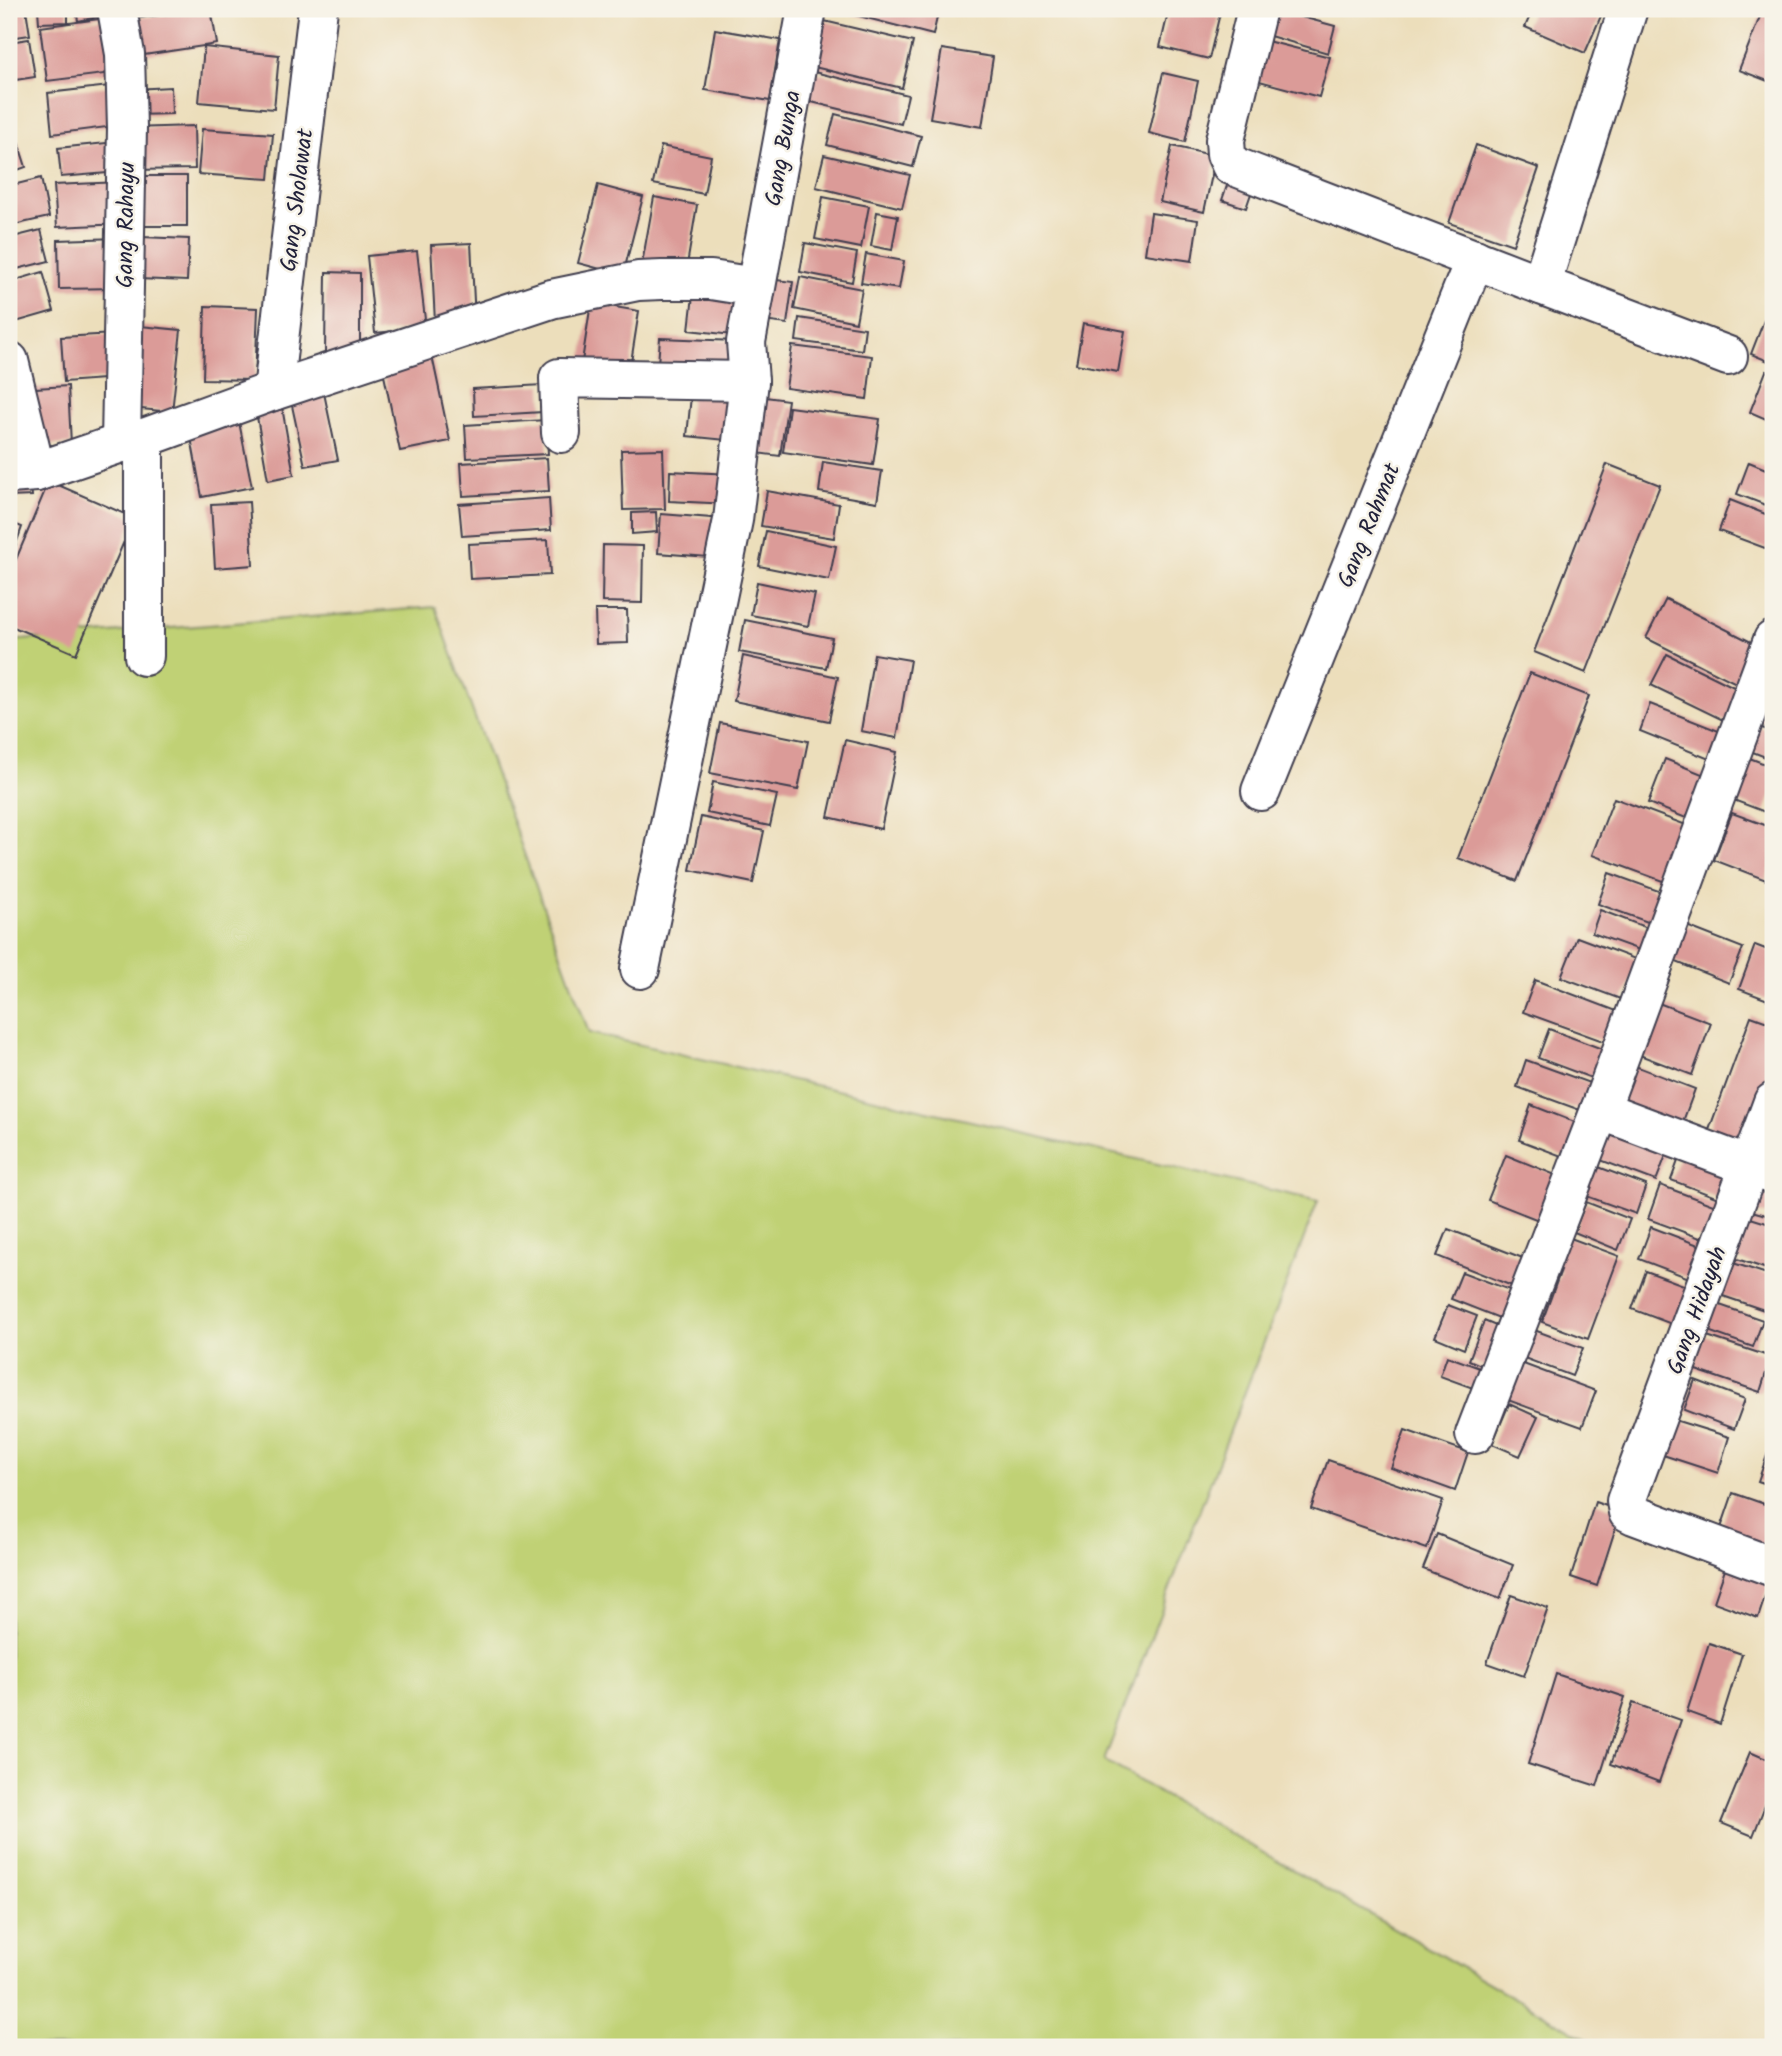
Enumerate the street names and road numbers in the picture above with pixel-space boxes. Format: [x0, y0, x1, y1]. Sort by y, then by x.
street label: Gang Bunga [756, 88, 812, 209]
street label: Gang Sholawat [271, 126, 325, 274]
street label: Gang Rahayu [108, 162, 146, 289]
street label: Gang Rahmat [1328, 457, 1412, 594]
street label: Gang Hidayah [1658, 1241, 1738, 1380]

